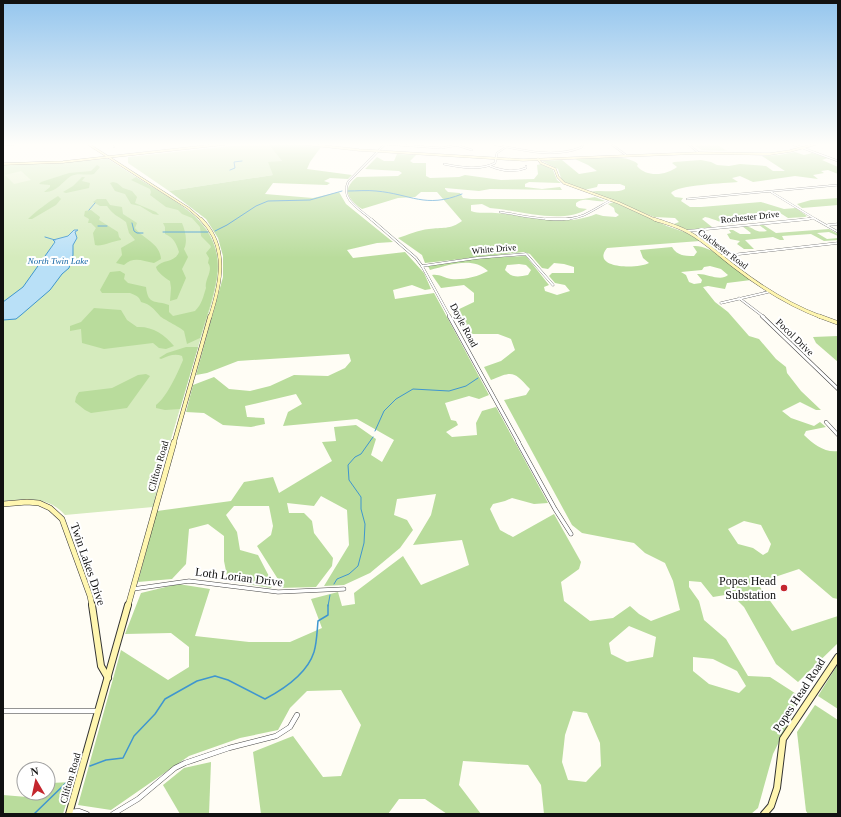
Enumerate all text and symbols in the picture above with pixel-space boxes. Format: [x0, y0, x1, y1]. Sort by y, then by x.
street label: Rochester Drive [720, 209, 780, 225]
street label: Colchester Road [696, 227, 750, 271]
street label: White Drive [471, 242, 517, 256]
water label: North Twin Lake [27, 256, 88, 266]
street label: Doyle Road [448, 301, 480, 349]
street label: Pocol Drive [774, 316, 817, 358]
street label: Clifton Road [146, 440, 170, 492]
street label: Twin Lakes Drive [67, 521, 109, 607]
street label: Loth Lorian Drive [194, 565, 284, 589]
place label: Popes Head Substation [719, 574, 776, 602]
marker: Popes Head Substation [779, 583, 789, 593]
street label: Popes Head Road [770, 655, 828, 735]
street label: Clifton Road [58, 752, 82, 804]
north arrow [16, 761, 56, 801]
text: N [30, 765, 39, 778]

